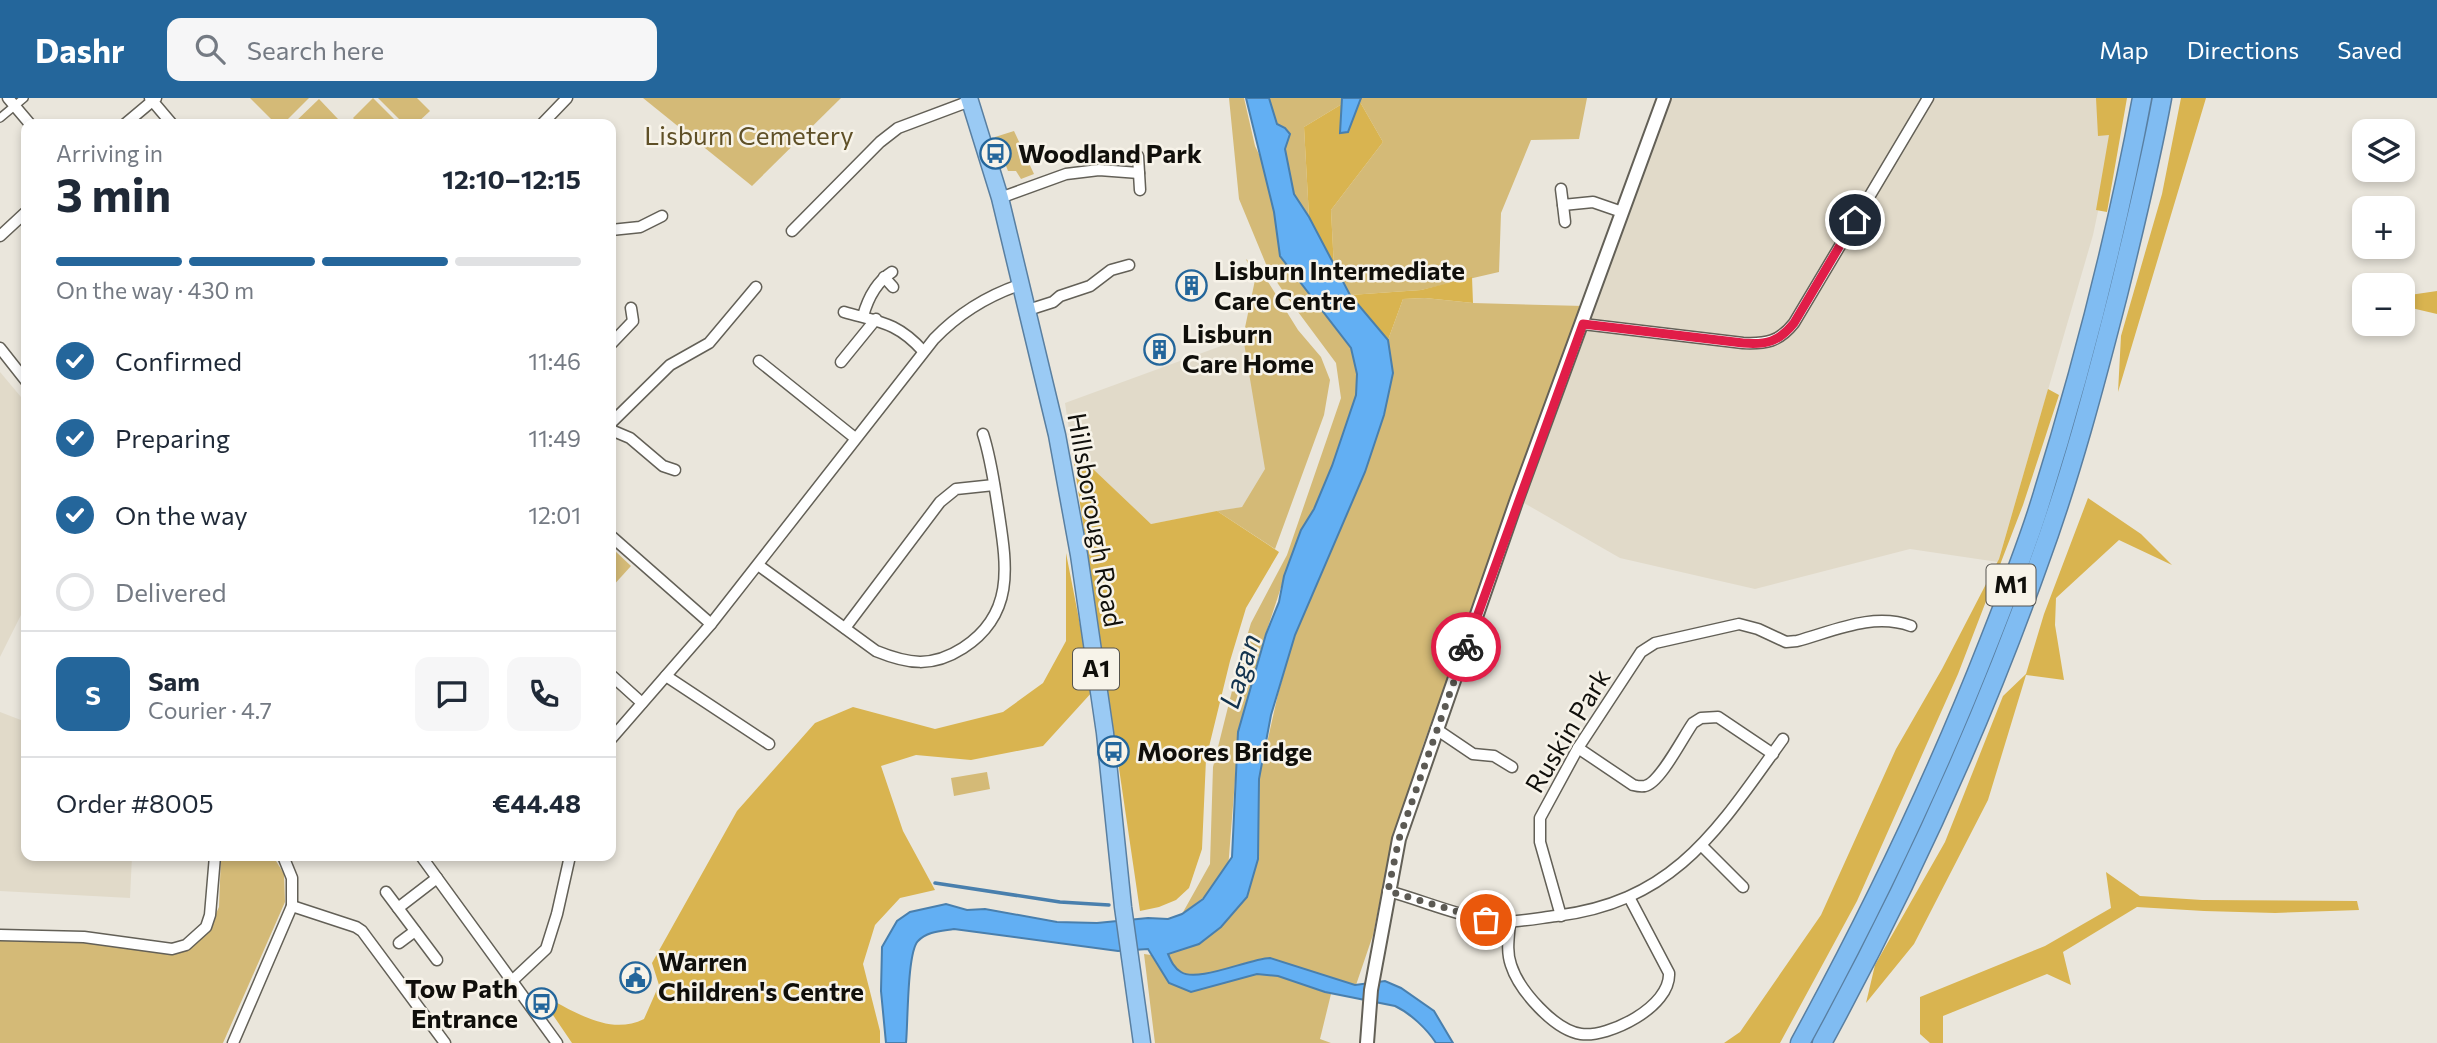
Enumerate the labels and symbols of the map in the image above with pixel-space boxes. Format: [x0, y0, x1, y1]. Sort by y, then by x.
park label: Lisburn Cemetery [644, 119, 854, 150]
bus stop icon: Woodland Park [978, 137, 1012, 171]
place label: Woodland Park [1018, 137, 1202, 168]
pin [1825, 190, 1885, 250]
place label: Lisburn Intermediate Care Centre [1214, 254, 1465, 315]
building icon: Lisburn Intermediate Care Centre [1174, 269, 1208, 303]
place label: Lisburn Care Home [1182, 317, 1314, 378]
building icon: Lisburn Care Home [1142, 332, 1176, 366]
street label: Hillsborough Road [1062, 410, 1131, 629]
road number: M1 [1986, 564, 2036, 606]
courier [1431, 612, 1501, 682]
water label: Lagan [1211, 629, 1267, 712]
road number: A1 [1073, 648, 1119, 690]
street label: Ruskin Park [1518, 663, 1616, 798]
bus stop icon: Moores Bridge [1097, 735, 1131, 769]
place label: Moores Bridge [1137, 735, 1312, 766]
pin [1456, 890, 1516, 950]
place label: Warren Children's Centre [658, 945, 864, 1006]
public building icon: Warren Children's Centre [618, 960, 652, 994]
place label: Tow Path Entrance [405, 972, 518, 1033]
bus stop icon: Tow Path Entrance [524, 987, 558, 1021]

